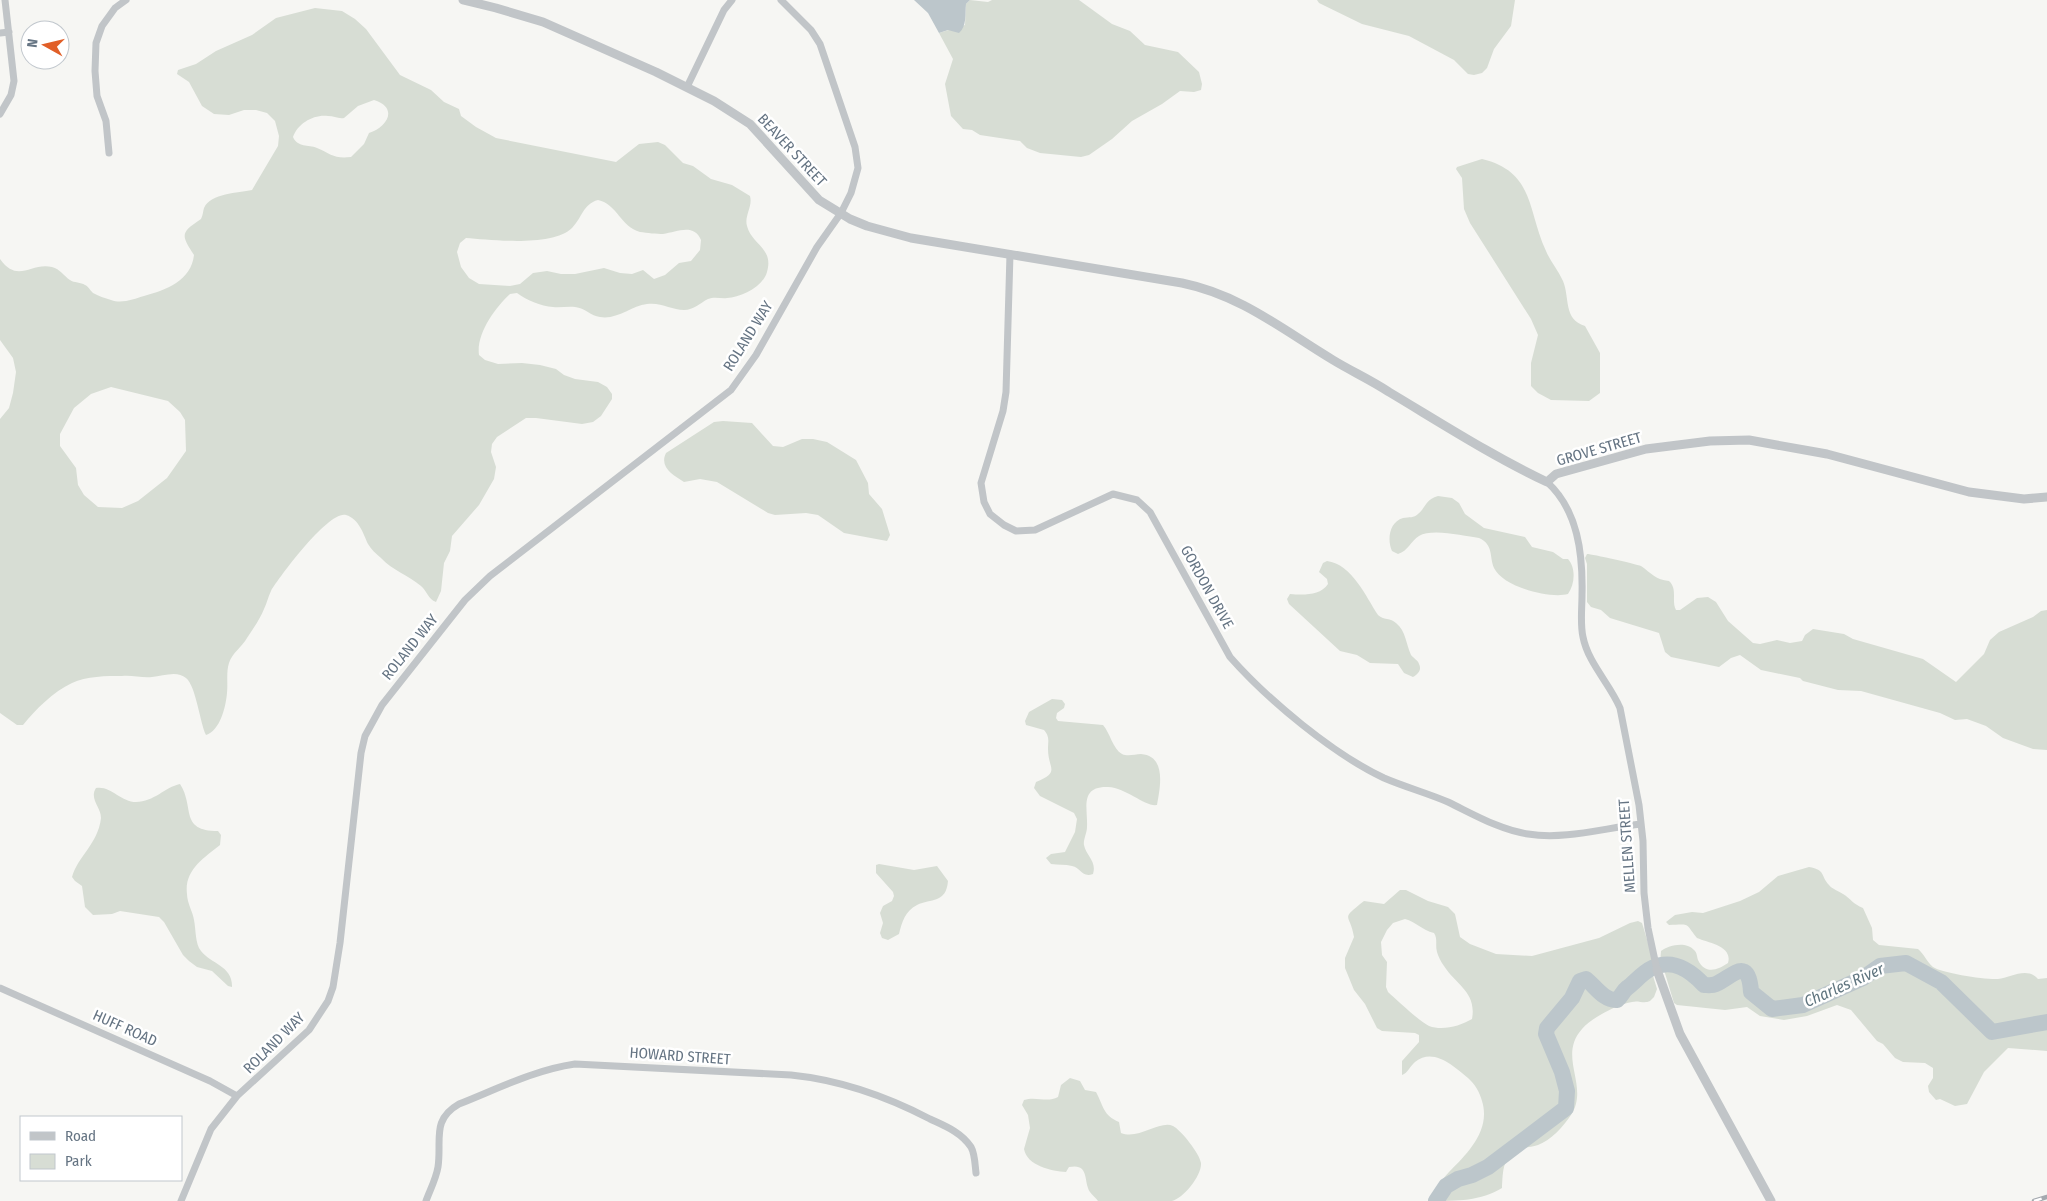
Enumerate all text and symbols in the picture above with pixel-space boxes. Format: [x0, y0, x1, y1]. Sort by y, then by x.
north arrow [20, 20, 70, 70]
text: N [24, 38, 42, 49]
street label: BEAVER STREET [754, 110, 830, 190]
street label: ROLAND WAY [719, 297, 777, 374]
street label: GROVE STREET [1555, 428, 1644, 470]
street label: GORDON DRIVE [1177, 542, 1237, 632]
street label: ROLAND WAY [378, 610, 442, 683]
street label: MELLEN STREET [1615, 798, 1639, 893]
water label: Charles River [1801, 959, 1887, 1011]
street label: HUFF ROAD [90, 1006, 160, 1050]
street label: ROLAND WAY [240, 1008, 309, 1077]
street label: HOWARD STREET [629, 1043, 731, 1069]
legend [20, 1116, 182, 1181]
text: Road [65, 1127, 96, 1145]
text: Park [65, 1152, 92, 1170]

